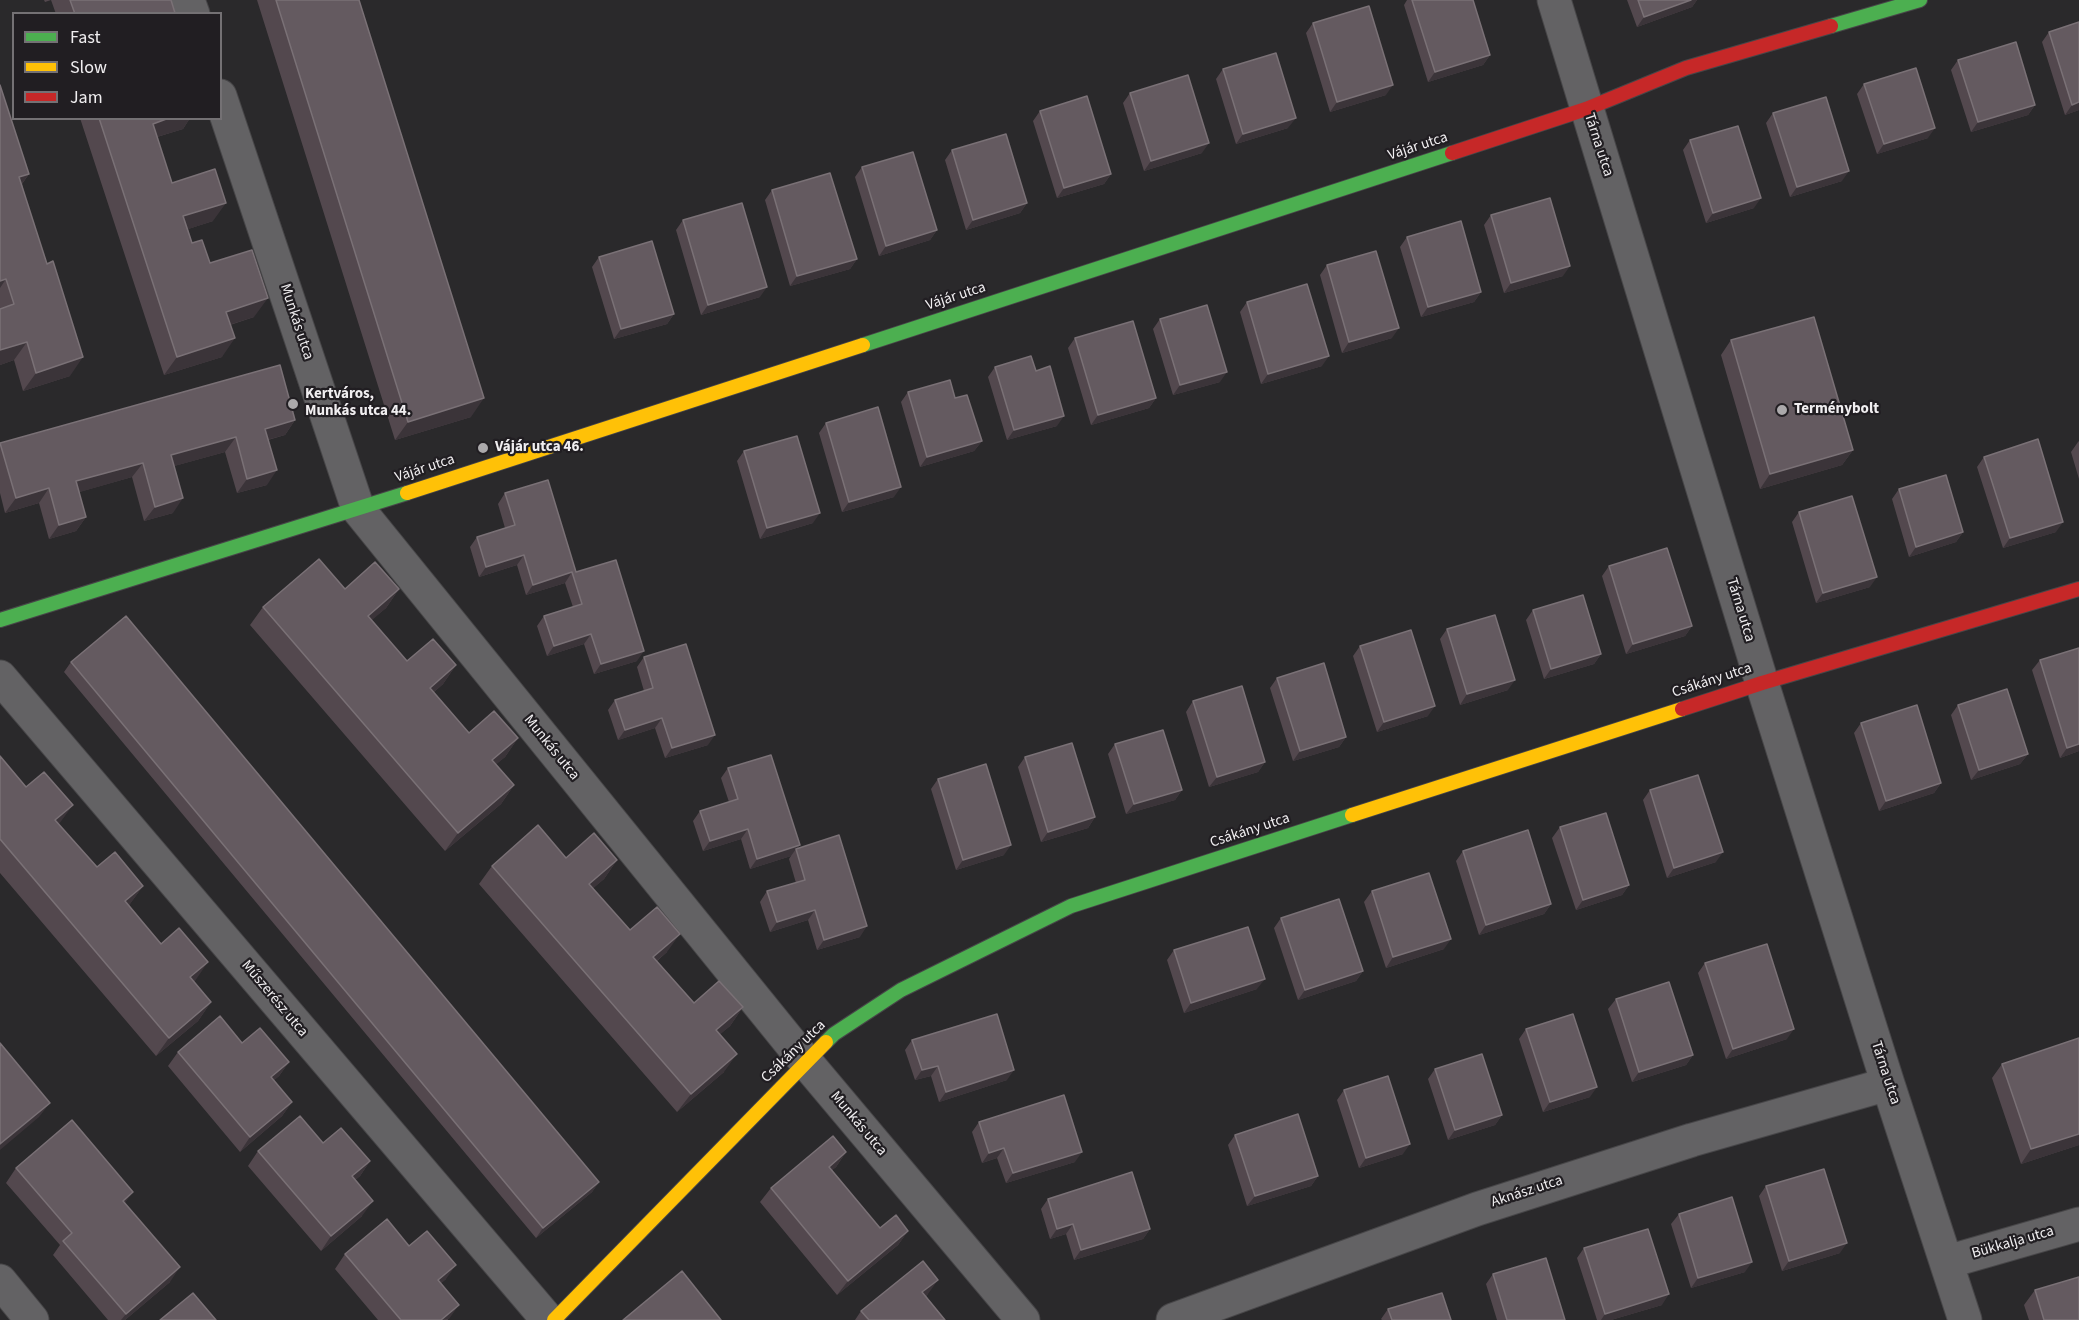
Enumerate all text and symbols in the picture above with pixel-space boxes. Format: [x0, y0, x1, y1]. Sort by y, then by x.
legend [12, 12, 222, 120]
text: Fast [70, 25, 101, 50]
text: Slow [70, 55, 107, 80]
text: Jam [70, 85, 103, 110]
street label: Tárna utca [1579, 111, 1617, 179]
street label: Vájár utca [1386, 129, 1450, 165]
street label: Vájár utca [924, 279, 988, 315]
street label: Munkás utca [275, 282, 317, 362]
place label: Kertváros, Munkás utca 44. [305, 386, 411, 421]
marker: Kertváros, Munkás utca 44. [286, 397, 300, 411]
place label: Terménybolt [1794, 401, 1879, 419]
marker: Terménybolt [1775, 403, 1789, 417]
place label: Vájár utca 46. [495, 439, 584, 457]
marker: Vájár utca 46. [476, 441, 490, 455]
street label: Vájár utca [393, 451, 457, 487]
street label: Tárna utca [1722, 576, 1758, 644]
street label: Csákány utca [1670, 660, 1754, 702]
street label: Munkás utca [519, 712, 583, 784]
street label: Csákány utca [1208, 810, 1292, 852]
street label: Műszerész utca [237, 957, 311, 1041]
street label: Csákány utca [758, 1017, 830, 1087]
street label: Tárna utca [1866, 1039, 1904, 1107]
street label: Munkás utca [826, 1088, 890, 1160]
street label: Aknász utca [1489, 1172, 1565, 1212]
street label: Bükkalja utca [1970, 1223, 2056, 1263]

